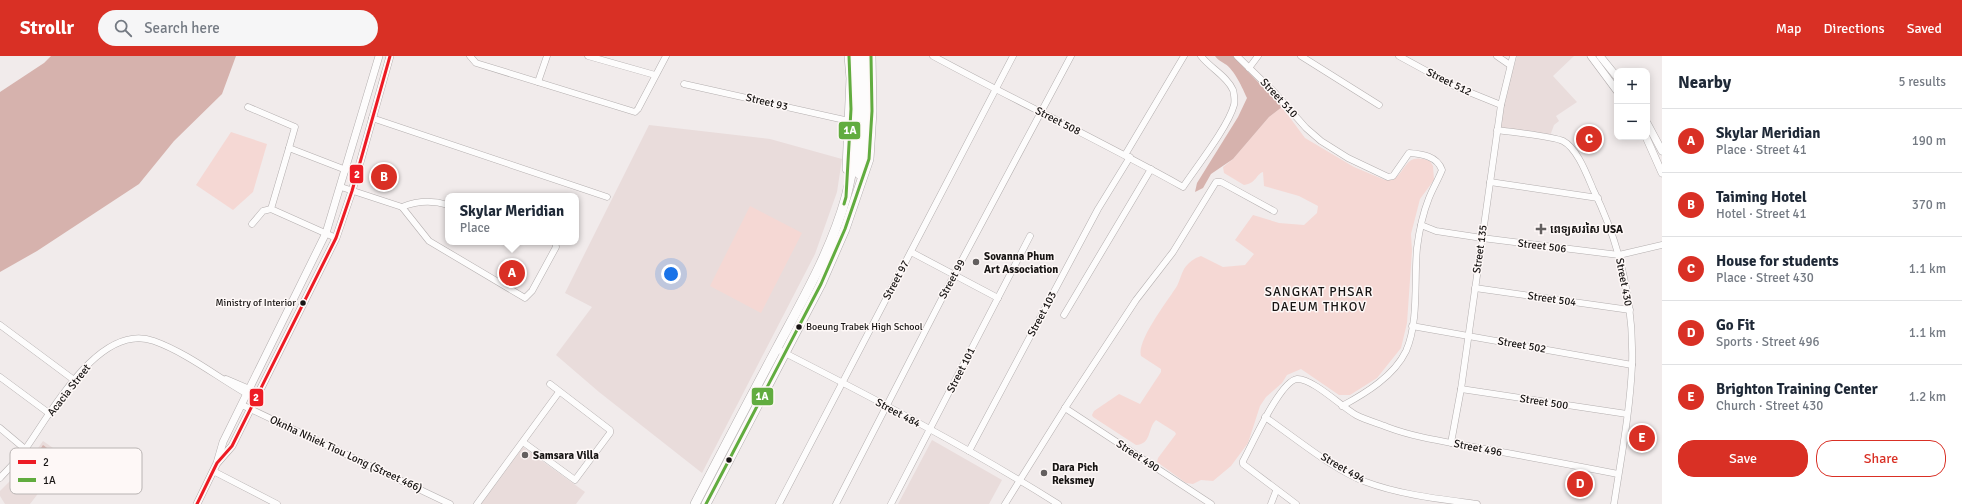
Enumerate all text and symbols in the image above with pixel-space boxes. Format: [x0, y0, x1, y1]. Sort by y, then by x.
search box [98, 10, 378, 46]
text: Strollr [20, 16, 74, 40]
icon: search [112, 17, 134, 39]
text: Search here [144, 19, 220, 37]
text: Map [1776, 20, 1802, 37]
text: Directions [1824, 20, 1885, 37]
text: Saved [1907, 20, 1942, 37]
street label: Street 512 [1424, 65, 1474, 99]
map controls [1614, 68, 1650, 140]
button: + [1614, 68, 1650, 104]
text: Nearby [1678, 72, 1731, 93]
text: 5 results [1898, 74, 1946, 90]
street label: Street 510 [1258, 76, 1300, 120]
street label: Street 93 [745, 91, 789, 113]
street label: Street 508 [1033, 104, 1083, 138]
button: − [1614, 104, 1650, 140]
line badge: 1A [838, 121, 861, 140]
text: 1A [844, 124, 856, 137]
pin: C [1576, 124, 1602, 154]
text: Skylar Meridian [1716, 124, 1820, 142]
text: A [1687, 133, 1695, 149]
text: 190 m [1912, 133, 1946, 149]
text: Place · Street 41 [1716, 142, 1807, 158]
pin: B [371, 162, 397, 192]
line badge: 2 [349, 164, 364, 184]
text: 2 [354, 168, 360, 181]
text: Taiming Hotel [1716, 188, 1807, 206]
popup [445, 193, 579, 245]
text: B [1687, 197, 1695, 213]
text: 370 m [1912, 197, 1946, 213]
text: Skylar Meridian [460, 202, 564, 220]
text: Hotel · Street 41 [1716, 206, 1807, 222]
text: Place [460, 220, 490, 236]
place label: ពេទ្យសរសៃ USA [1550, 222, 1623, 236]
marker: ពេទ្យសរសៃ USA [1535, 223, 1547, 235]
street label: Street 135 [1470, 224, 1490, 274]
street label: Street 506 [1517, 237, 1567, 255]
place label: Sovanna Phum Art Association [984, 250, 1058, 276]
text: House for students [1716, 252, 1839, 270]
street label: Street 99 [936, 257, 968, 301]
marker: Sovanna Phum Art Association [971, 257, 981, 267]
street label: Street 430 [1613, 257, 1635, 307]
pin: A [499, 258, 525, 288]
street label: Street 97 [880, 258, 912, 302]
text: C [1687, 261, 1695, 277]
text: 1.1 km [1909, 261, 1946, 277]
your location [661, 264, 681, 284]
text: Place · Street 430 [1716, 270, 1814, 286]
district label: SANGKAT PHSAR DAEUM THKOV [1265, 284, 1373, 315]
street label: Street 103 [1025, 289, 1059, 339]
street label: Street 504 [1527, 289, 1577, 309]
place label: Ministry of Interior [215, 297, 296, 309]
marker: Ministry of Interior [298, 298, 308, 308]
text: Go Fit [1716, 316, 1755, 334]
place label: Boeung Trabek High School [806, 321, 923, 333]
marker: Boeung Trabek High School [794, 322, 804, 332]
text: D [1687, 325, 1695, 341]
text: 1.1 km [1909, 325, 1946, 341]
street label: Street 502 [1497, 334, 1547, 356]
text: Sports · Street 496 [1716, 334, 1820, 350]
street label: Street 101 [944, 345, 978, 395]
street label: Acacia Street [45, 361, 93, 419]
text: Brighton Training Center [1716, 380, 1878, 398]
line badge: 1A [751, 387, 774, 406]
line badge: 2 [249, 388, 264, 407]
text: E [1687, 389, 1695, 405]
text: 1.2 km [1909, 389, 1946, 405]
text: 1A [756, 390, 768, 403]
text: 2 [253, 391, 259, 404]
street label: Street 500 [1519, 392, 1569, 412]
street label: Street 484 [873, 396, 923, 430]
text: Church · Street 430 [1716, 398, 1823, 414]
street label: Oknha Nhiek Tiou Long (Street 466) [268, 413, 424, 495]
pin: E [1629, 423, 1655, 453]
street label: Street 490 [1114, 437, 1162, 475]
street label: Street 496 [1453, 437, 1503, 459]
button: Save [1678, 440, 1808, 477]
button: Share [1816, 440, 1946, 477]
legend [10, 448, 142, 494]
place label: Samsara Villa [533, 449, 599, 462]
marker: Samsara Villa [520, 450, 530, 460]
street label: Street 494 [1319, 450, 1367, 486]
unlabelled marker [724, 455, 734, 465]
text: 2 [43, 456, 49, 469]
place label: Dara Pich Reksmey [1052, 461, 1098, 487]
marker: Dara Pich Reksmey [1039, 468, 1049, 478]
pin: D [1567, 469, 1593, 499]
text: 1A [43, 474, 56, 487]

